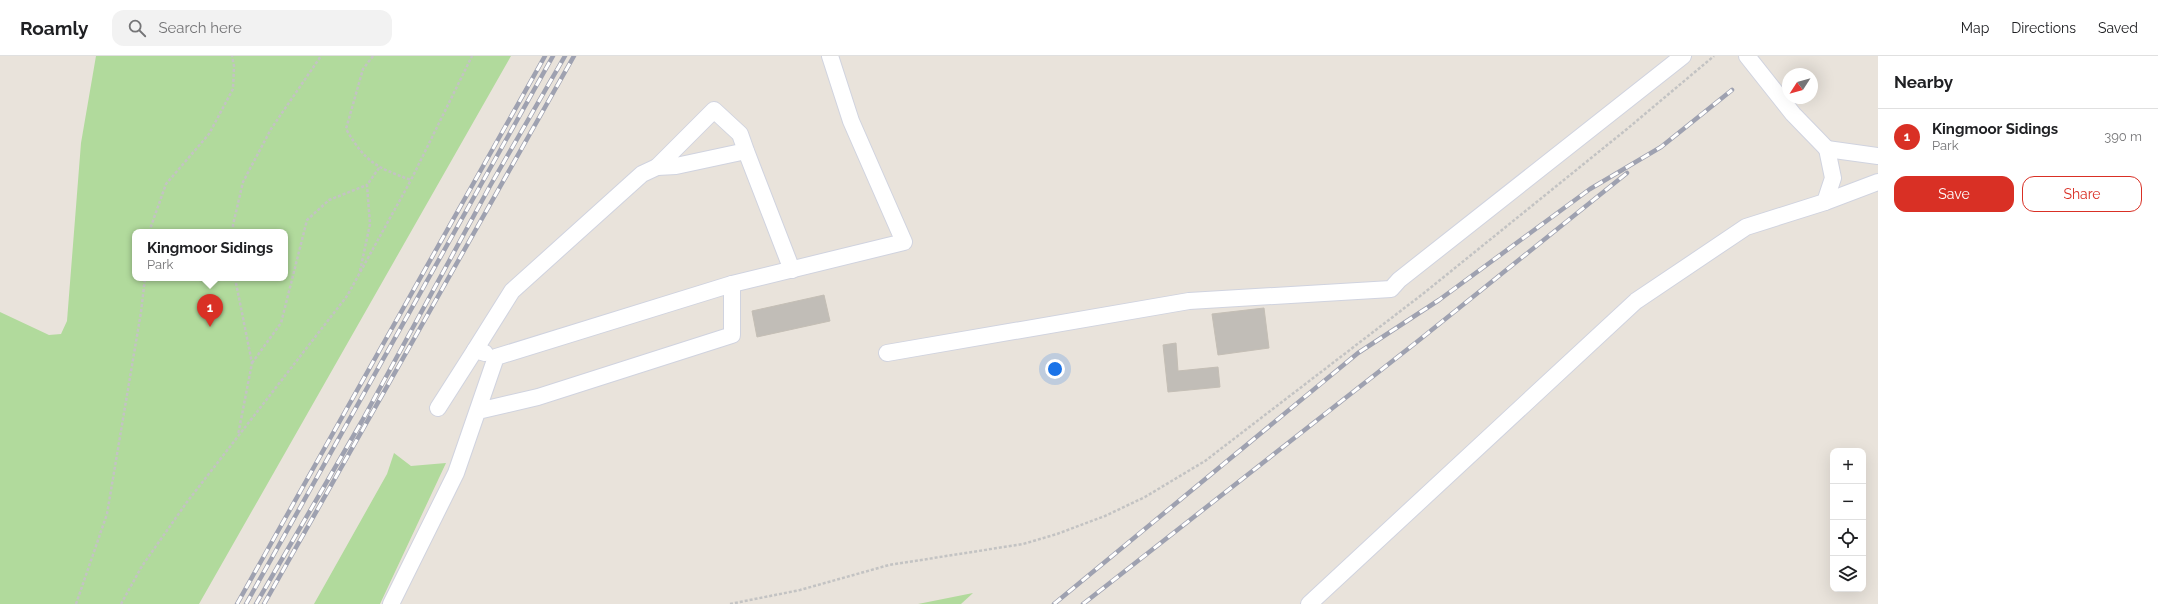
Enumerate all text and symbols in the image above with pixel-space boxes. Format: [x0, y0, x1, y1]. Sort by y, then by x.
search box [112, 10, 392, 46]
text: Roamly [20, 17, 88, 39]
icon: search [126, 17, 148, 39]
text: Search here [158, 19, 242, 37]
text: Map [1961, 20, 1989, 36]
text: Directions [2011, 20, 2076, 36]
text: Saved [2098, 20, 2138, 36]
north arrow [1782, 68, 1818, 104]
text: Nearby [1894, 72, 1953, 92]
text: Kingmoor Sidings [1932, 120, 2058, 138]
text: 1 [1904, 129, 1910, 144]
text: 390 m [2104, 129, 2142, 144]
text: Park [1932, 138, 1959, 153]
button: Save [1894, 176, 2014, 212]
button: Share [2022, 176, 2142, 212]
popup [132, 229, 288, 281]
text: Kingmoor Sidings [147, 239, 273, 257]
text: Park [147, 257, 173, 272]
pin: 1 [197, 294, 223, 327]
your location [1045, 359, 1065, 379]
map controls [1830, 448, 1866, 592]
button: + [1830, 448, 1866, 484]
button: − [1830, 484, 1866, 520]
button: locate [1830, 520, 1866, 556]
button: layers [1830, 556, 1866, 592]

